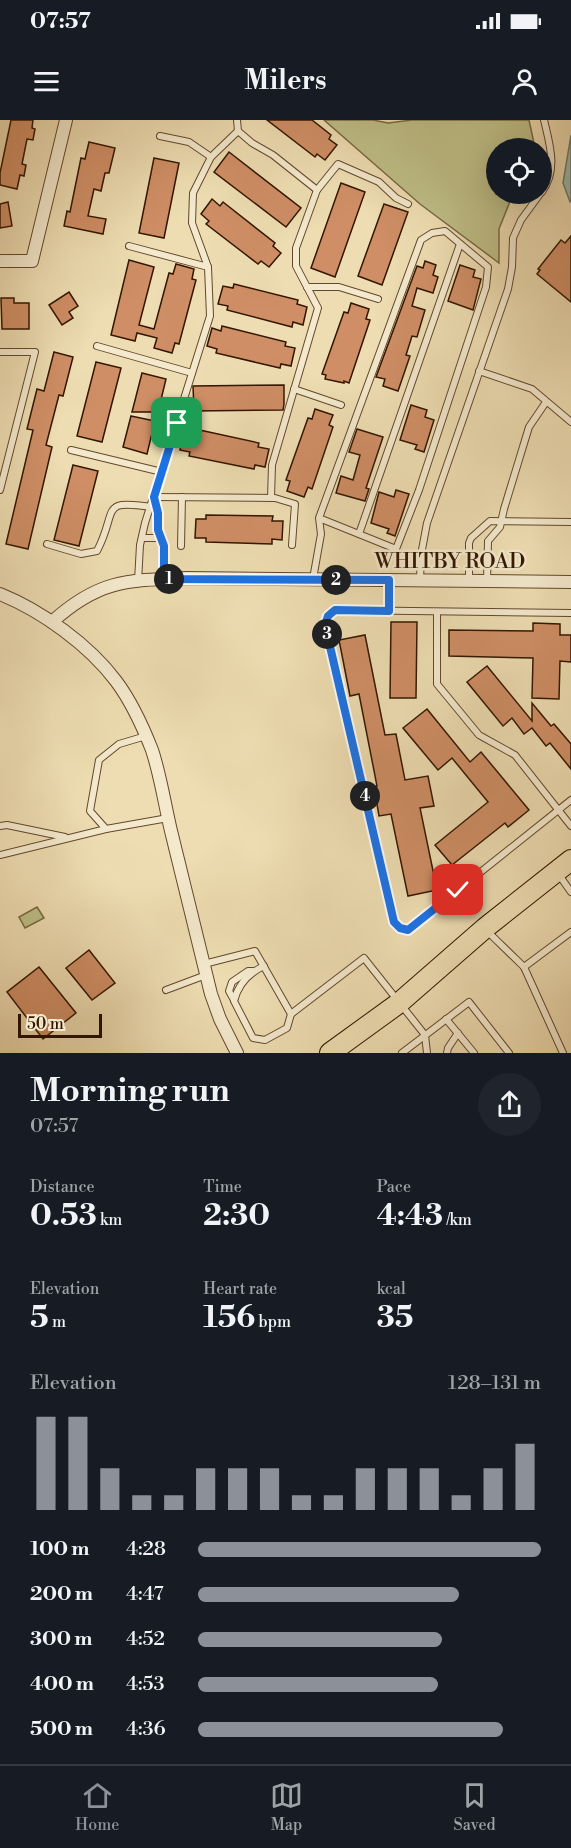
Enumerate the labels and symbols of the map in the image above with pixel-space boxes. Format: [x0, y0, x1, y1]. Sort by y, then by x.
pin [151, 397, 202, 448]
street label: WHITBY ROAD [374, 549, 525, 575]
pin: 1 [154, 564, 184, 594]
pin: 2 [321, 565, 351, 595]
pin: 3 [312, 619, 342, 649]
pin: 4 [350, 781, 380, 811]
pin [432, 864, 483, 915]
scale bar [18, 1011, 102, 1038]

